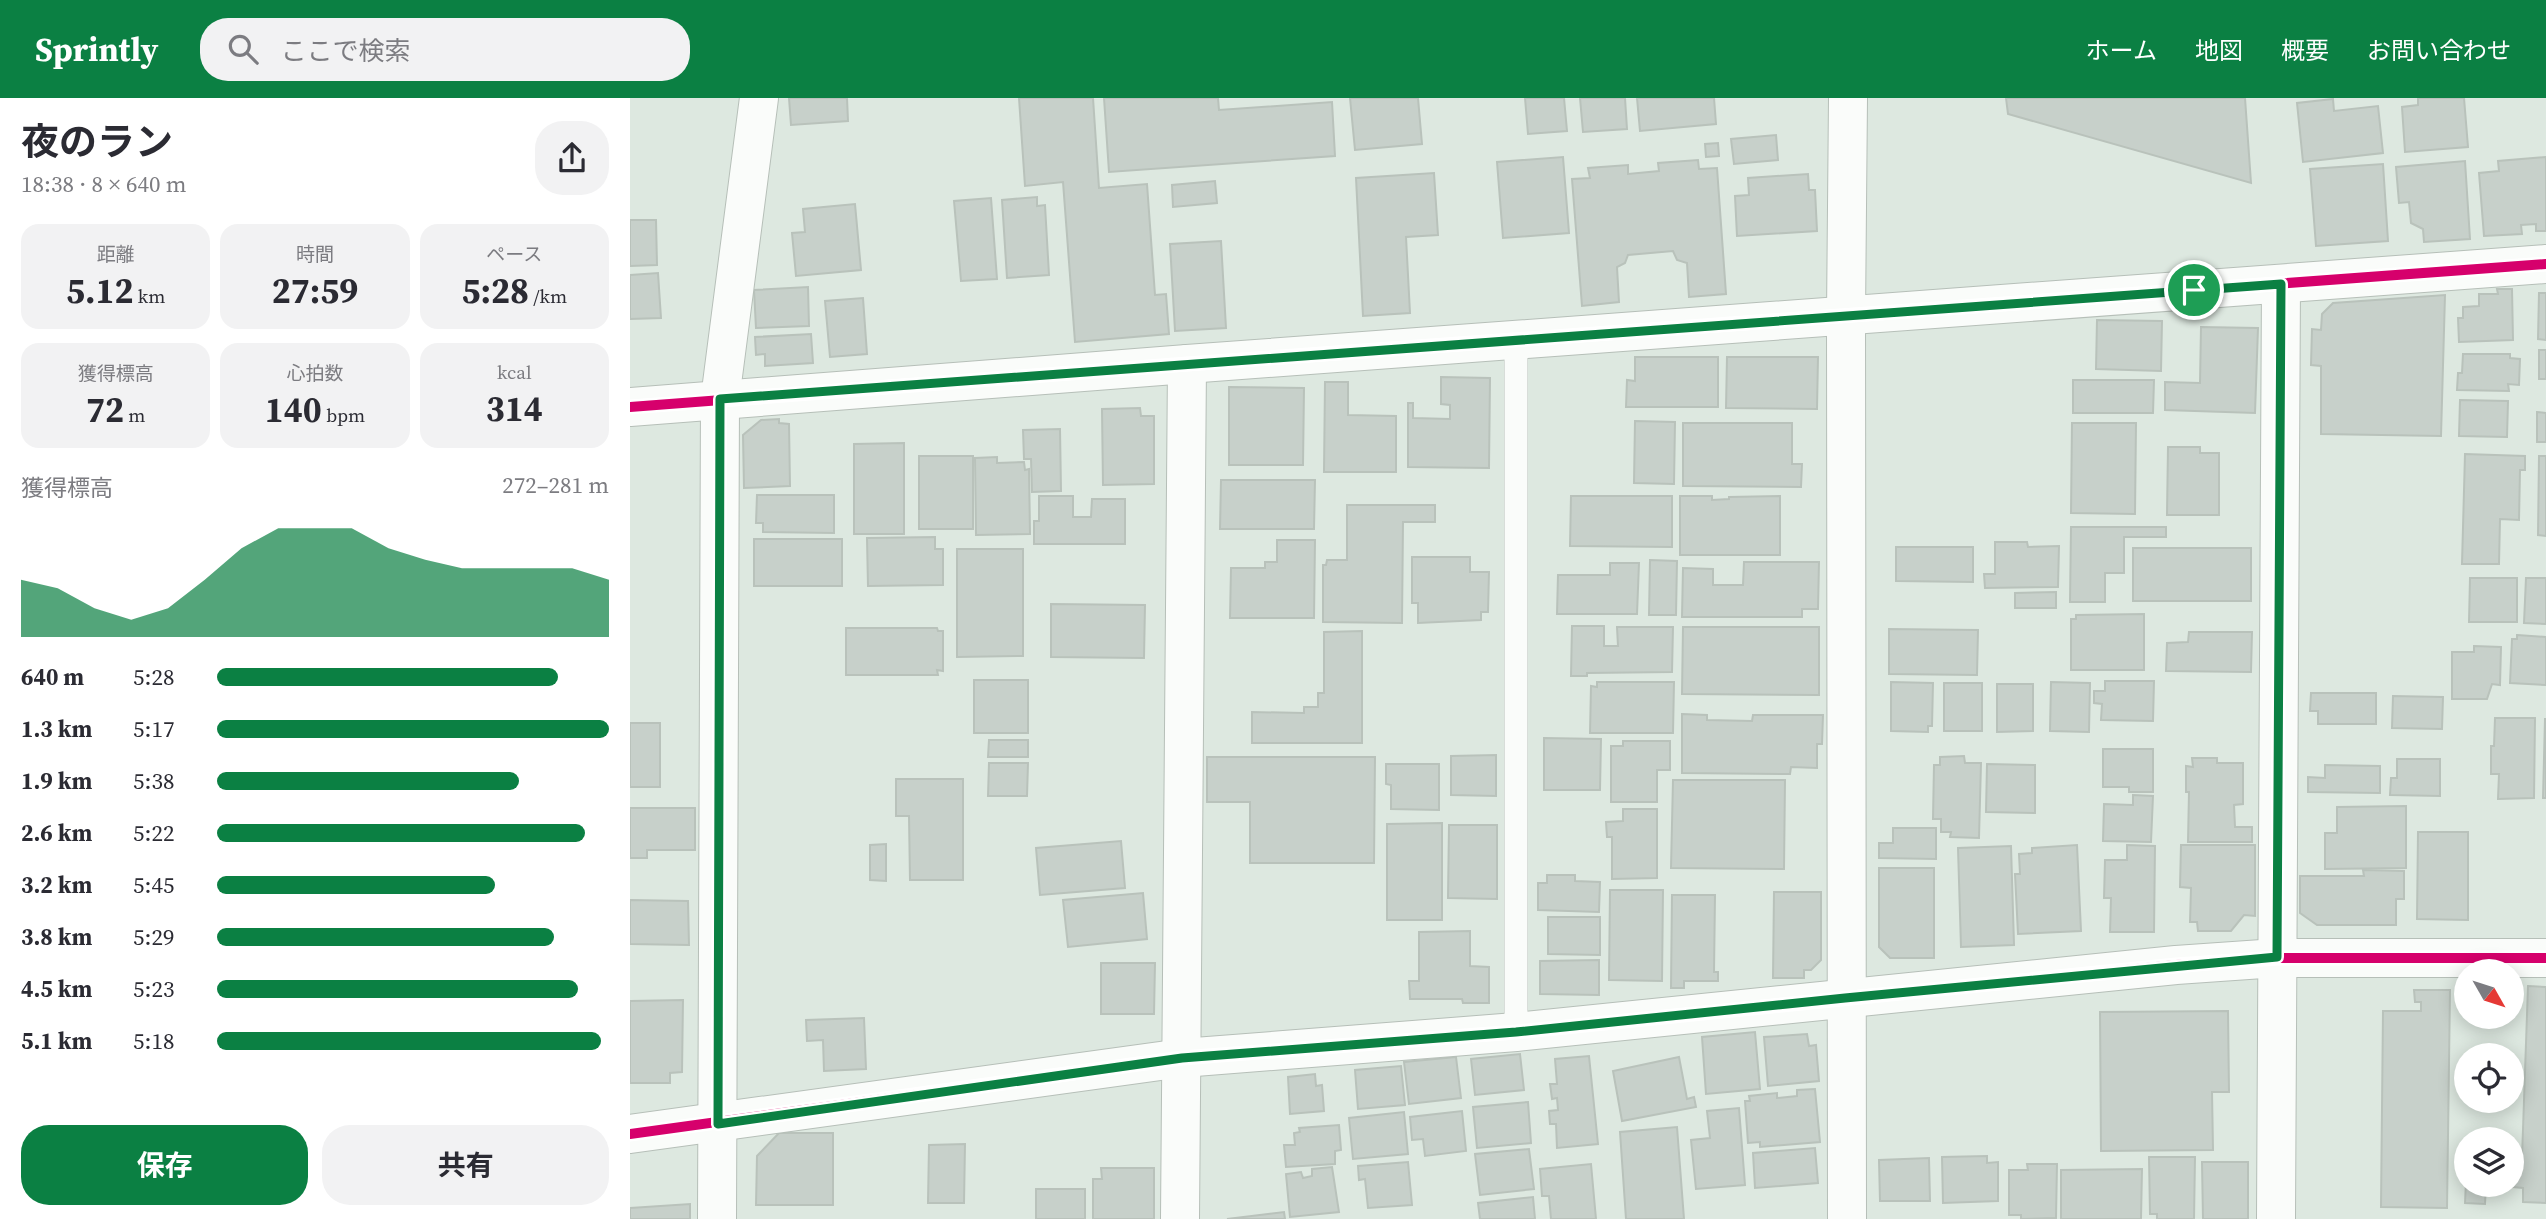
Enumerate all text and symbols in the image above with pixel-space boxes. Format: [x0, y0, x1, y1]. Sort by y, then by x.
search box [200, 18, 690, 81]
text: Sprintly [35, 27, 158, 72]
icon: search [224, 30, 262, 68]
text: ここで検索 [280, 33, 410, 69]
text: ホーム [2086, 34, 2157, 67]
text: 地図 [2195, 34, 2243, 67]
text: 概要 [2281, 34, 2329, 67]
text: お問い合わせ [2367, 34, 2511, 67]
text: 夜のラン [21, 116, 173, 168]
button: share [535, 121, 609, 195]
text: 18:38 · 8 × 640 m [21, 168, 187, 200]
text: 距離 [97, 241, 135, 267]
text: 時間 [296, 241, 334, 267]
text: ペース [486, 241, 542, 267]
pin [2164, 260, 2224, 320]
text: 5.12 [66, 267, 133, 315]
text: 27:59 [272, 267, 358, 315]
text: 5:28 [462, 267, 529, 315]
icon: arrive [2175, 271, 2213, 309]
text: km [133, 283, 165, 309]
text: /km [529, 283, 567, 309]
text: kcal [497, 359, 532, 385]
text: 獲得標高 [78, 360, 154, 386]
text: 心拍数 [286, 360, 344, 386]
text: 314 [486, 385, 543, 433]
text: 72 [86, 386, 124, 434]
text: 140 [265, 386, 322, 434]
text: m [124, 402, 145, 428]
text: bpm [322, 402, 365, 428]
text: 272–281 m [502, 469, 609, 501]
text: 獲得標高 [21, 472, 113, 504]
text: 640 m [21, 661, 84, 693]
text: 5:28 [133, 661, 174, 693]
text: 1.3 km [21, 713, 92, 745]
text: 5:17 [133, 713, 174, 745]
text: 1.9 km [21, 765, 92, 797]
text: 5:38 [133, 765, 174, 797]
text: 2.6 km [21, 817, 92, 849]
text: 5:22 [133, 817, 174, 849]
text: 3.2 km [21, 869, 92, 901]
text: 5:45 [133, 869, 174, 901]
text: 3.8 km [21, 921, 92, 953]
text: 5:29 [133, 921, 174, 953]
north arrow [2454, 959, 2524, 1029]
map controls [2454, 959, 2524, 1197]
text: 4.5 km [21, 973, 92, 1005]
text: 5:23 [133, 973, 174, 1005]
text: 5.1 km [21, 1025, 92, 1057]
text: 5:18 [133, 1025, 174, 1057]
button: locate [2454, 1043, 2524, 1113]
button: 保存 [21, 1125, 308, 1205]
button: 共有 [322, 1125, 609, 1205]
button: layers [2454, 1127, 2524, 1197]

